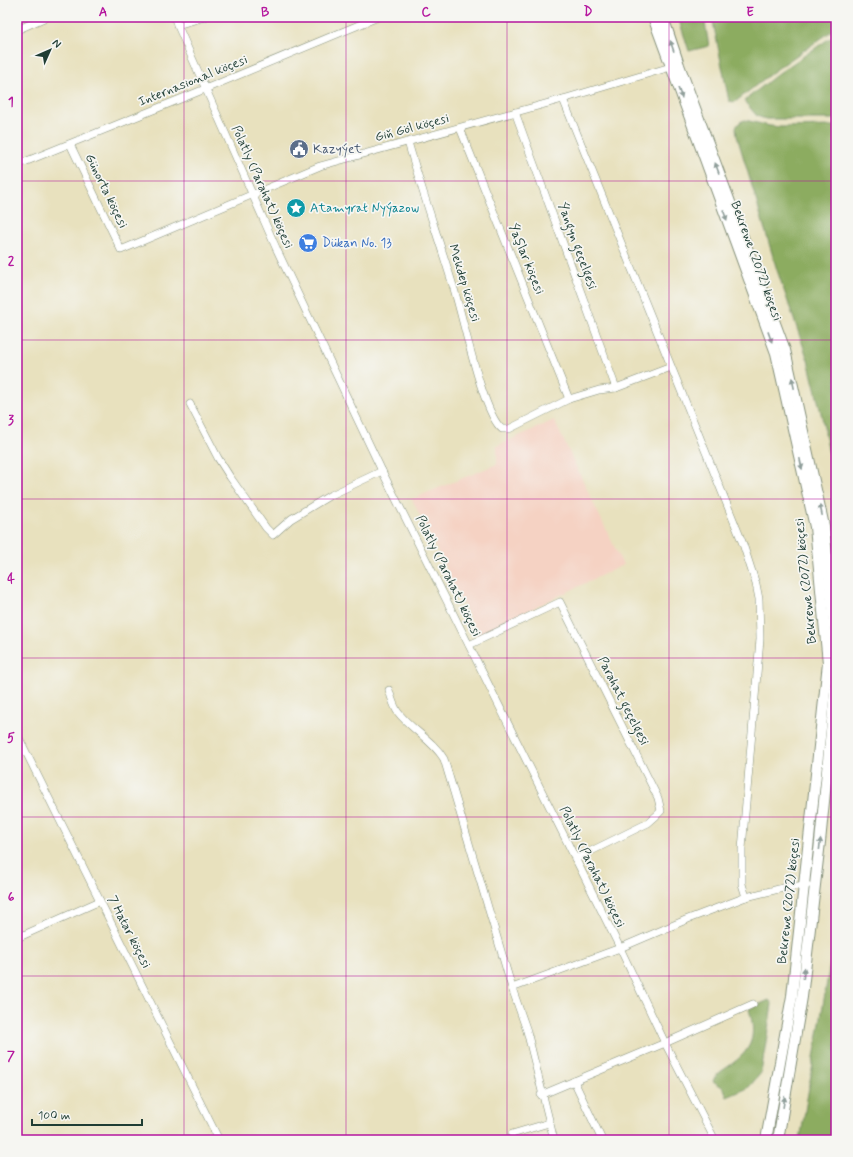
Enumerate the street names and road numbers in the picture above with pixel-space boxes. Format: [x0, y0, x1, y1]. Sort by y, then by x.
street label: Internasional köçesi [136, 51, 250, 111]
street label: Giň Göl köçesi [373, 110, 451, 146]
street label: Polatly (Parahat) köçesi [227, 123, 297, 251]
street label: Günorta köçesi [81, 151, 131, 231]
street label: Bekrewe (2072) köçesi [726, 199, 786, 323]
street label: Ýangyn geçelgesi [551, 200, 601, 293]
street label: Ýaşlar köçesi [504, 221, 548, 297]
street label: Mekdep köçesi [444, 242, 484, 324]
street label: Polatly (Parahat) köçesi [411, 512, 485, 640]
street label: Bekrewe (2072) köçesi [791, 517, 821, 645]
street label: Parahat geçelgesi [592, 654, 653, 749]
street label: Polatly (Parahat) köçesi [555, 803, 629, 931]
street label: Bekrewe (2072) köçesi [774, 837, 804, 965]
street label: 7 Hatar köçesi [103, 893, 155, 971]

